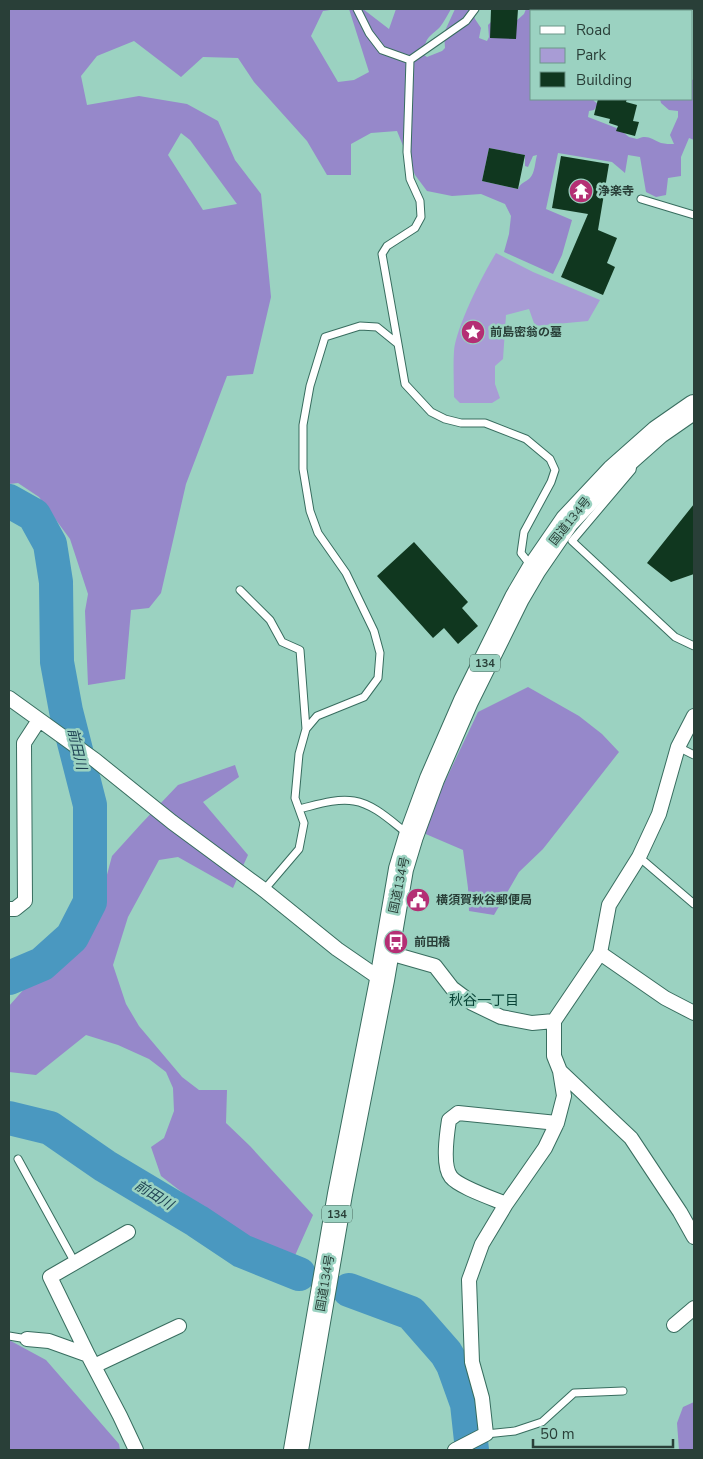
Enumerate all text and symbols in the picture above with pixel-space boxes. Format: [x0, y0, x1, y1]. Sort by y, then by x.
legend [530, 10, 693, 100]
text: Road [576, 20, 611, 40]
text: Park [576, 45, 606, 65]
text: Building [576, 70, 632, 90]
temple icon: 浄楽寺 [568, 178, 594, 204]
place label: 浄楽寺 [598, 183, 634, 199]
place icon: 前島密翁の墓 [460, 319, 486, 345]
place label: 前島密翁の墓 [490, 324, 562, 340]
street label: 国道134号 [546, 494, 594, 548]
road number: 134 [470, 654, 500, 671]
water label: 前田川 [63, 726, 91, 774]
street label: 国道134号 [385, 855, 413, 915]
public building icon: 横須賀秋谷郵便局 [405, 887, 431, 913]
place label: 横須賀秋谷郵便局 [436, 892, 532, 908]
bus stop icon: 前田橋 [383, 929, 409, 955]
place label: 前田橋 [414, 934, 451, 950]
district label: 秋谷一丁目 [449, 991, 519, 1010]
water label: 前田川 [131, 1176, 179, 1215]
road number: 134 [322, 1206, 352, 1222]
street label: 国道134号 [312, 1253, 338, 1313]
scale bar [533, 1416, 673, 1448]
text: 50 m [540, 1424, 575, 1444]

